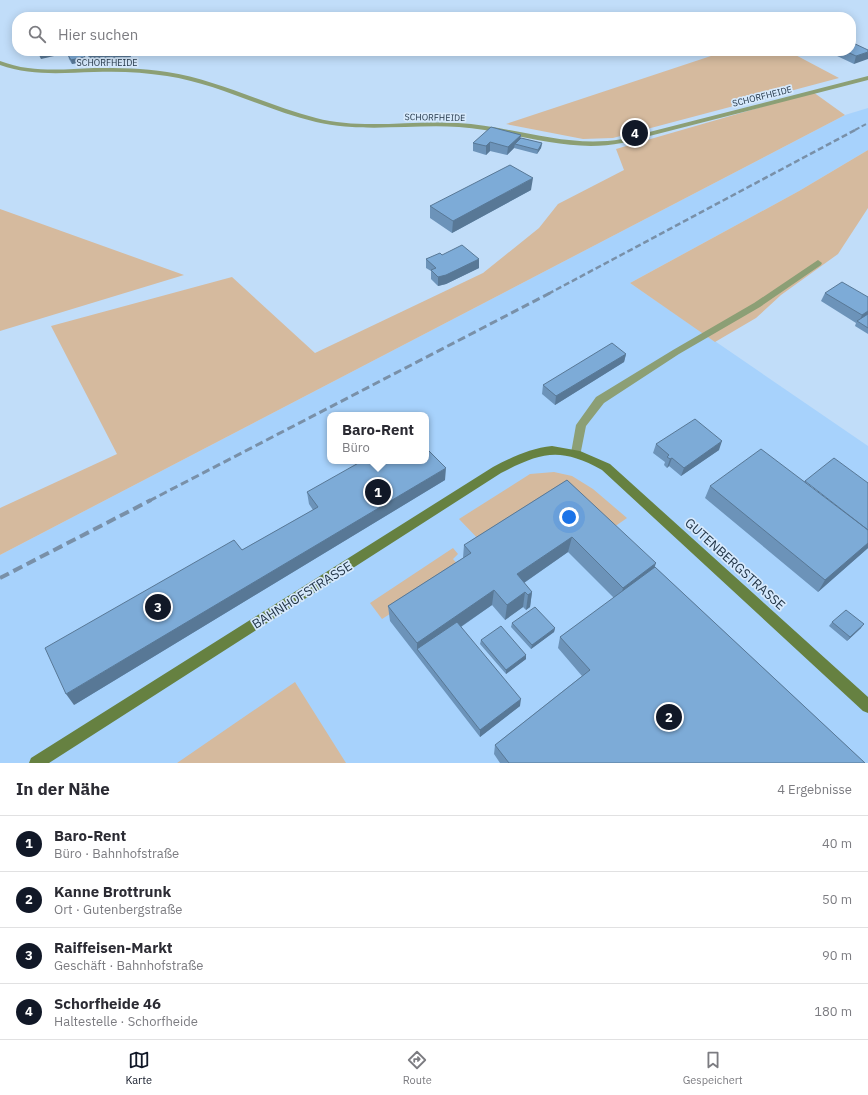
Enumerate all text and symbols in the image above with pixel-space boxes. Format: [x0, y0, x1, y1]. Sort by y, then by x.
search box [12, 12, 856, 56]
icon: search [26, 23, 48, 45]
text: Hier suchen [58, 25, 138, 44]
street label: SCHORFHEIDE [77, 57, 137, 68]
street label: SCHORFHEIDE [731, 83, 793, 109]
street label: SCHORFHEIDE [404, 111, 466, 123]
pin: 4 [622, 118, 648, 148]
popup [327, 412, 429, 464]
text: Baro-Rent [342, 420, 414, 439]
text: Büro [342, 439, 370, 456]
pin: 1 [365, 477, 391, 507]
your location [559, 507, 579, 527]
street label: GUTENBERGSTRASSE [681, 514, 789, 614]
street label: BAHNHOFSTRASSE [249, 557, 355, 633]
pin: 3 [145, 592, 171, 622]
pin: 2 [656, 702, 682, 732]
text: In der Nähe [16, 778, 110, 800]
text: 4 Ergebnisse [777, 781, 852, 798]
text: Baro-Rent [54, 826, 126, 845]
text: 1 [25, 835, 33, 852]
text: 40 m [822, 835, 852, 852]
text: Büro · Bahnhofstraße [54, 845, 179, 862]
text: Kanne Brottrunk [54, 882, 171, 901]
text: 2 [25, 891, 33, 908]
text: 50 m [822, 891, 852, 908]
text: Ort · Gutenbergstraße [54, 901, 182, 918]
text: Raiffeisen-Markt [54, 938, 172, 957]
text: 3 [25, 947, 33, 964]
text: 90 m [822, 947, 852, 964]
text: Geschäft · Bahnhofstraße [54, 957, 203, 974]
text: Schorfheide 46 [54, 994, 161, 1013]
text: 4 [25, 1003, 33, 1020]
text: 180 m [814, 1003, 852, 1020]
text: Haltestelle · Schorfheide [54, 1013, 198, 1030]
tab: Karte [125, 1049, 152, 1087]
tab: Route [403, 1049, 432, 1087]
tab: Gespeichert [683, 1049, 743, 1087]

